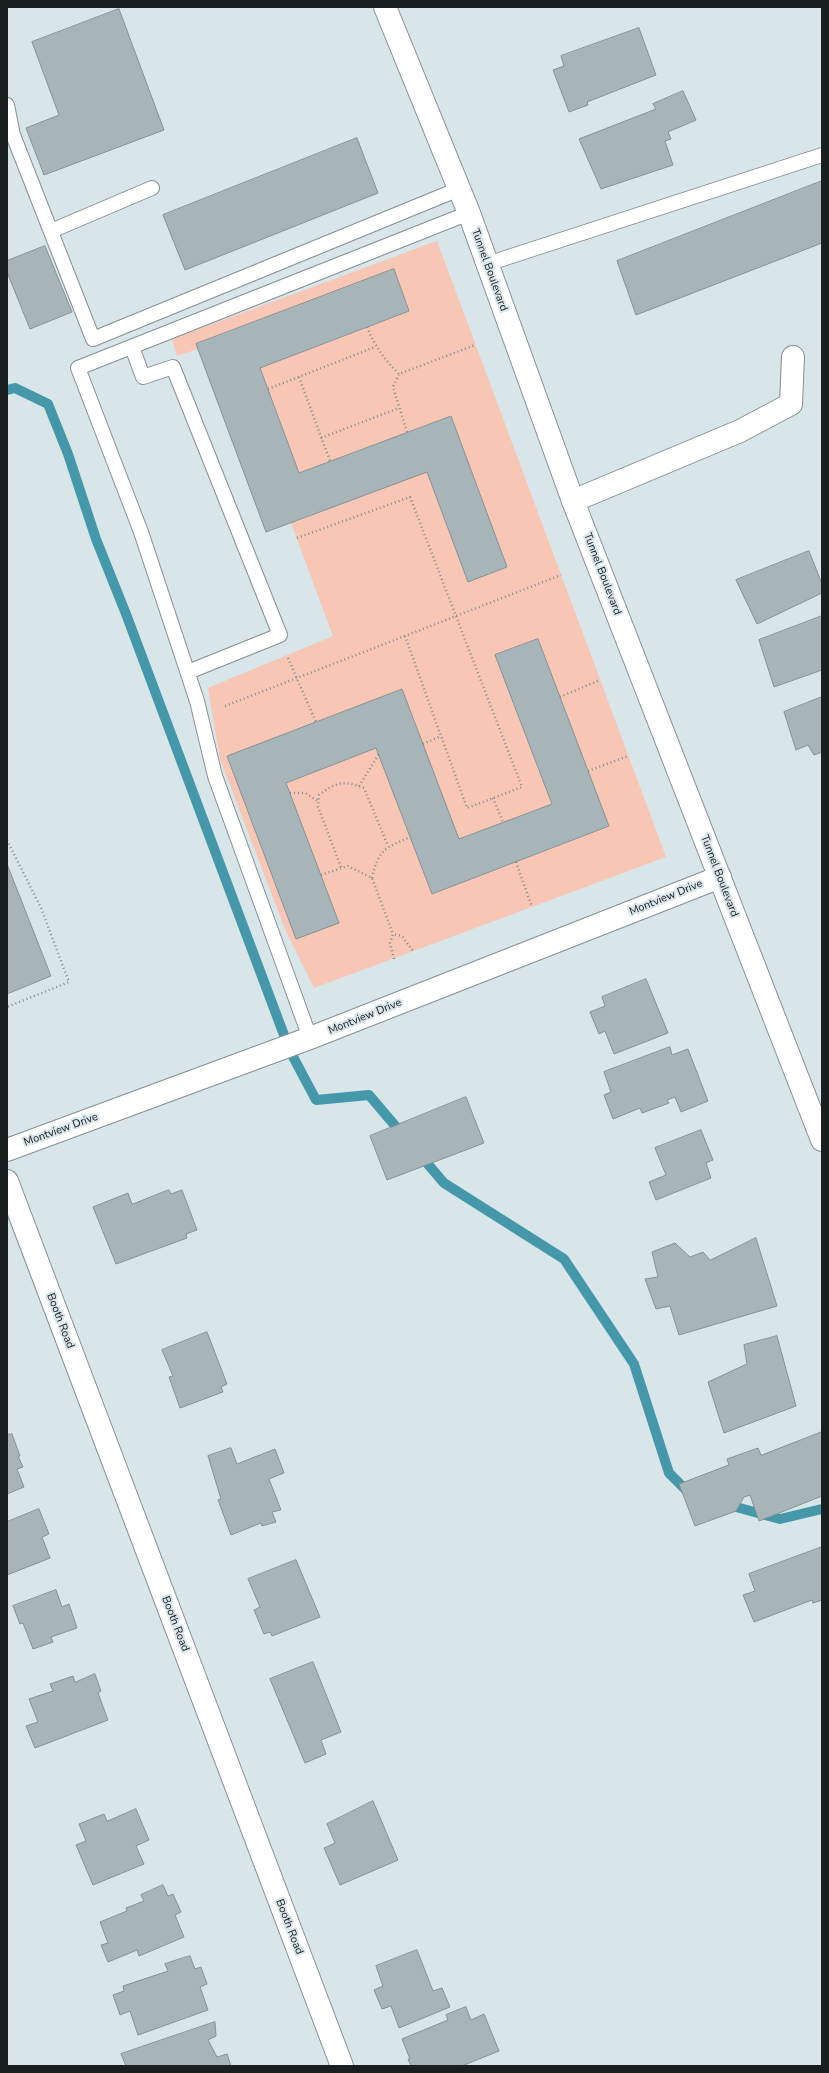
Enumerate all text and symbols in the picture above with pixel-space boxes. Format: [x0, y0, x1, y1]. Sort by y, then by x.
street label: Tunnel Boulevard [468, 227, 510, 313]
street label: Tunnel Boulevard [580, 531, 624, 617]
street label: Tunnel Boulevard [697, 833, 741, 919]
street label: Montview Drive [627, 877, 705, 919]
street label: Montview Drive [326, 996, 404, 1038]
street label: Montview Drive [22, 1110, 100, 1150]
street label: Booth Road [43, 1292, 77, 1350]
street label: Booth Road [158, 1595, 192, 1653]
street label: Booth Road [272, 1898, 306, 1956]

